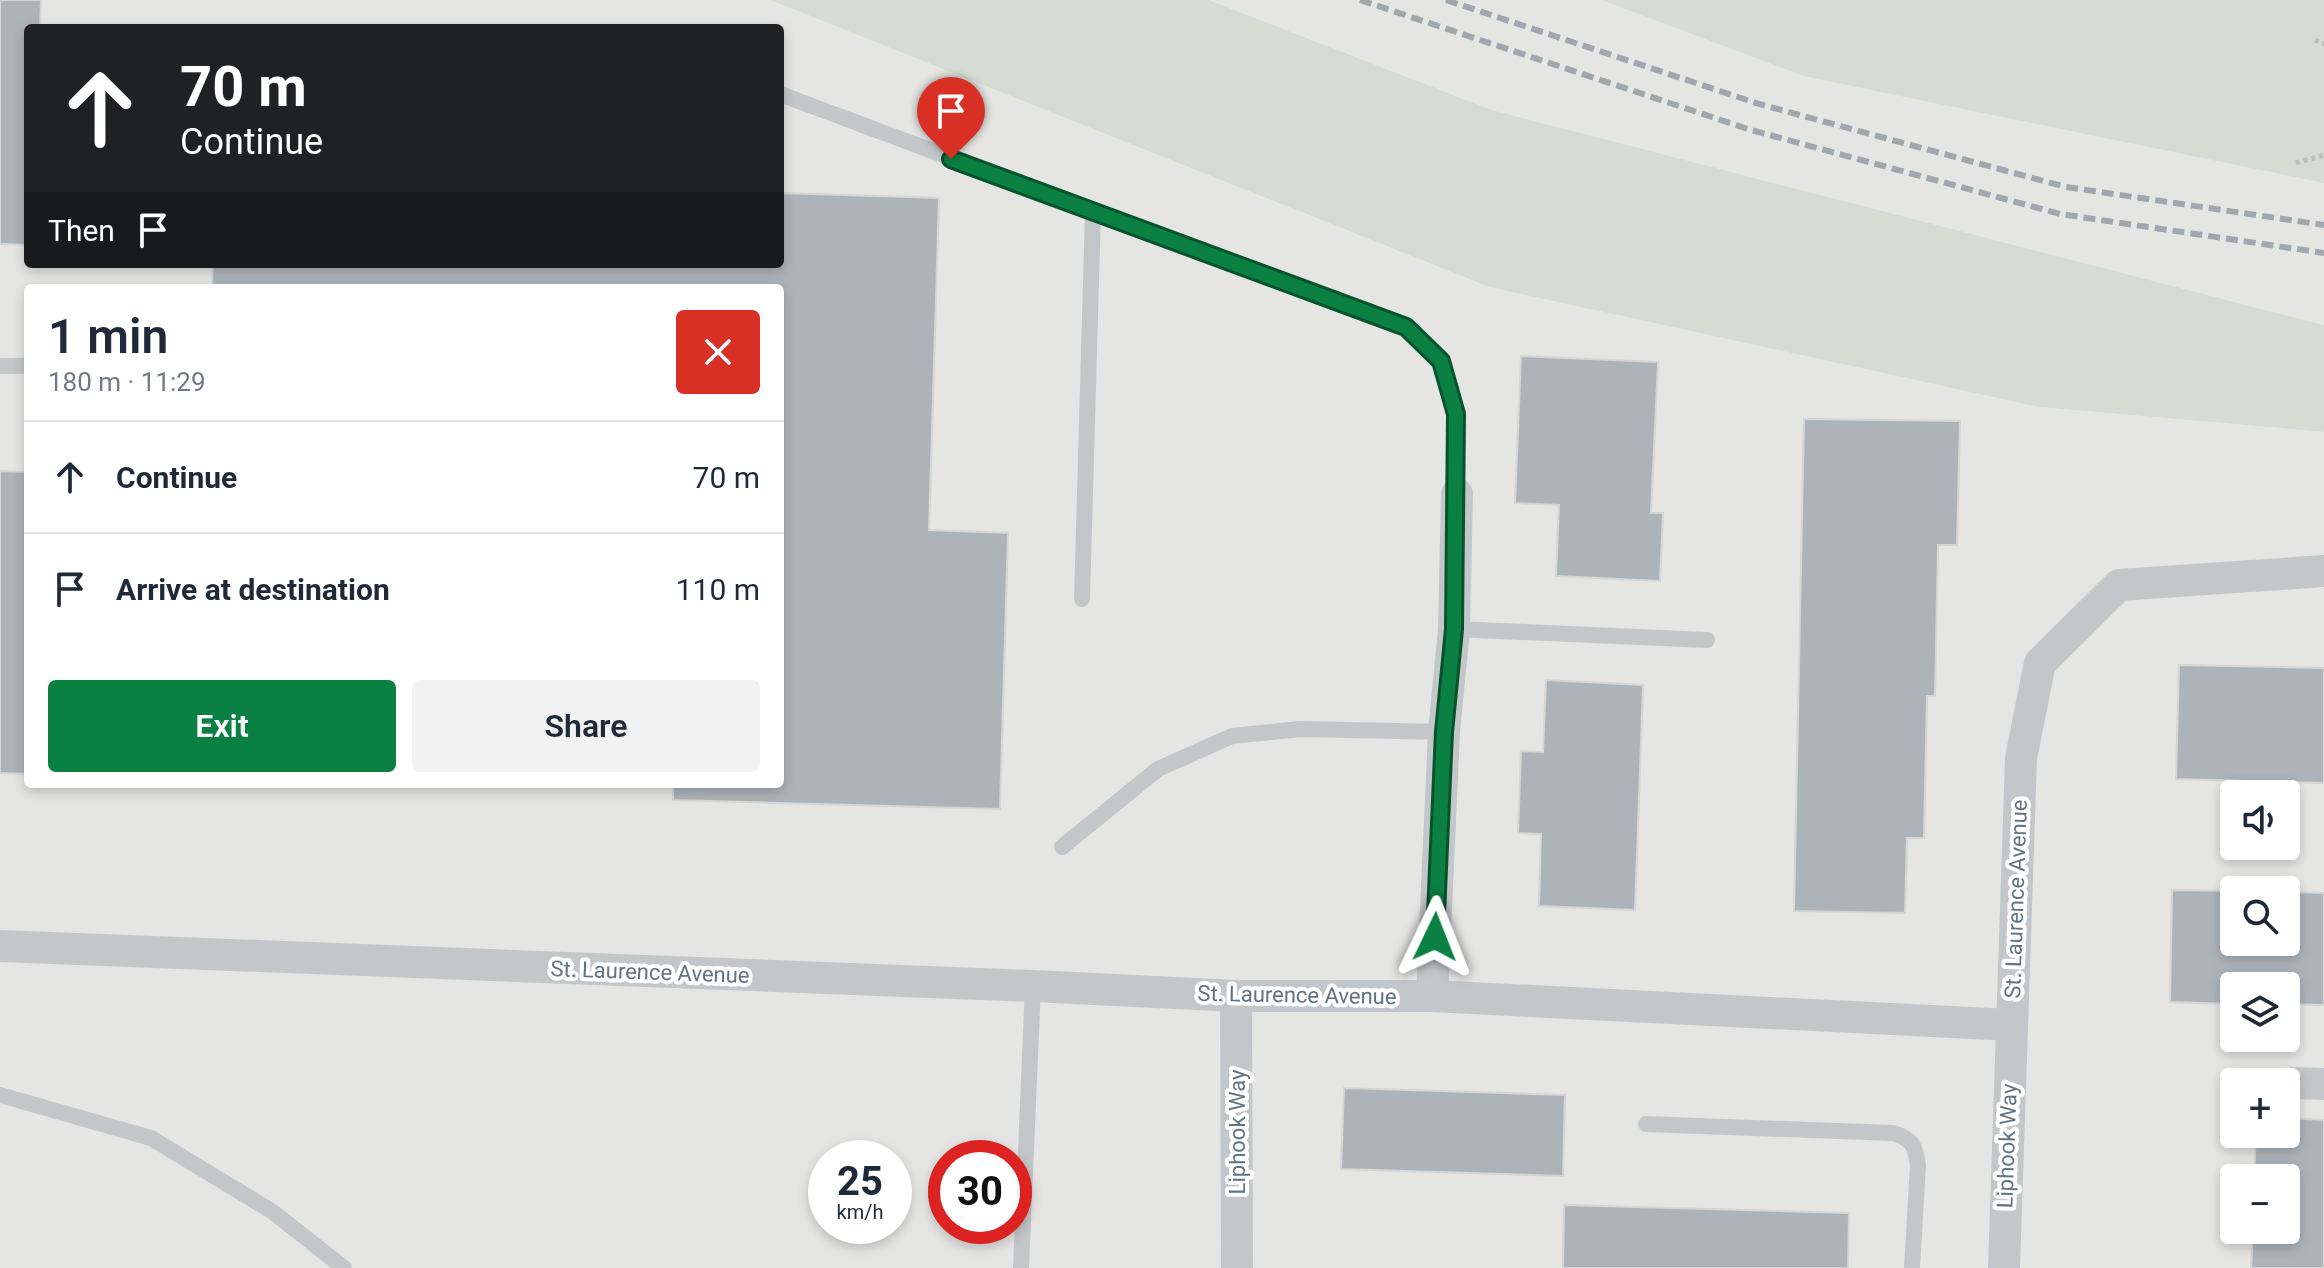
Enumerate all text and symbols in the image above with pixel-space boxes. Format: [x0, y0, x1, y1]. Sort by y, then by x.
text: 70 m [180, 54, 307, 120]
icon: ahead [48, 56, 152, 160]
pin [917, 77, 985, 159]
icon: arrive [929, 89, 973, 133]
text: Continue [180, 121, 323, 163]
icon: arrive [131, 208, 175, 252]
text: Then [48, 213, 115, 248]
text: 1 min [48, 308, 168, 365]
button: close [676, 310, 760, 394]
text: 180 m · 11:29 [48, 367, 206, 397]
icon: ahead [48, 455, 92, 499]
text: Continue [116, 460, 237, 495]
text: 70 m [693, 460, 760, 495]
icon: arrive [48, 567, 92, 611]
text: Arrive at destination [116, 572, 390, 607]
text: 110 m [676, 572, 760, 607]
button: Exit [48, 680, 396, 772]
button: Share [412, 680, 760, 772]
map controls [2220, 780, 2300, 1244]
button: sound [2220, 780, 2300, 860]
street label: St. Laurence Avenue [2000, 799, 2032, 999]
button: search [2220, 876, 2300, 956]
position arrow [1393, 895, 1477, 979]
street label: St. Laurence Avenue [550, 956, 750, 988]
button: layers [2220, 972, 2300, 1052]
street label: St. Laurence Avenue [1197, 981, 1397, 1009]
button: + [2220, 1068, 2300, 1148]
street label: Liphook Way [1225, 1069, 1250, 1194]
street label: Liphook Way [1992, 1083, 2022, 1209]
speed limit sign: 30 [928, 1140, 1032, 1244]
text: 25 [837, 1158, 883, 1205]
button: − [2220, 1164, 2300, 1244]
text: km/h [837, 1200, 883, 1224]

